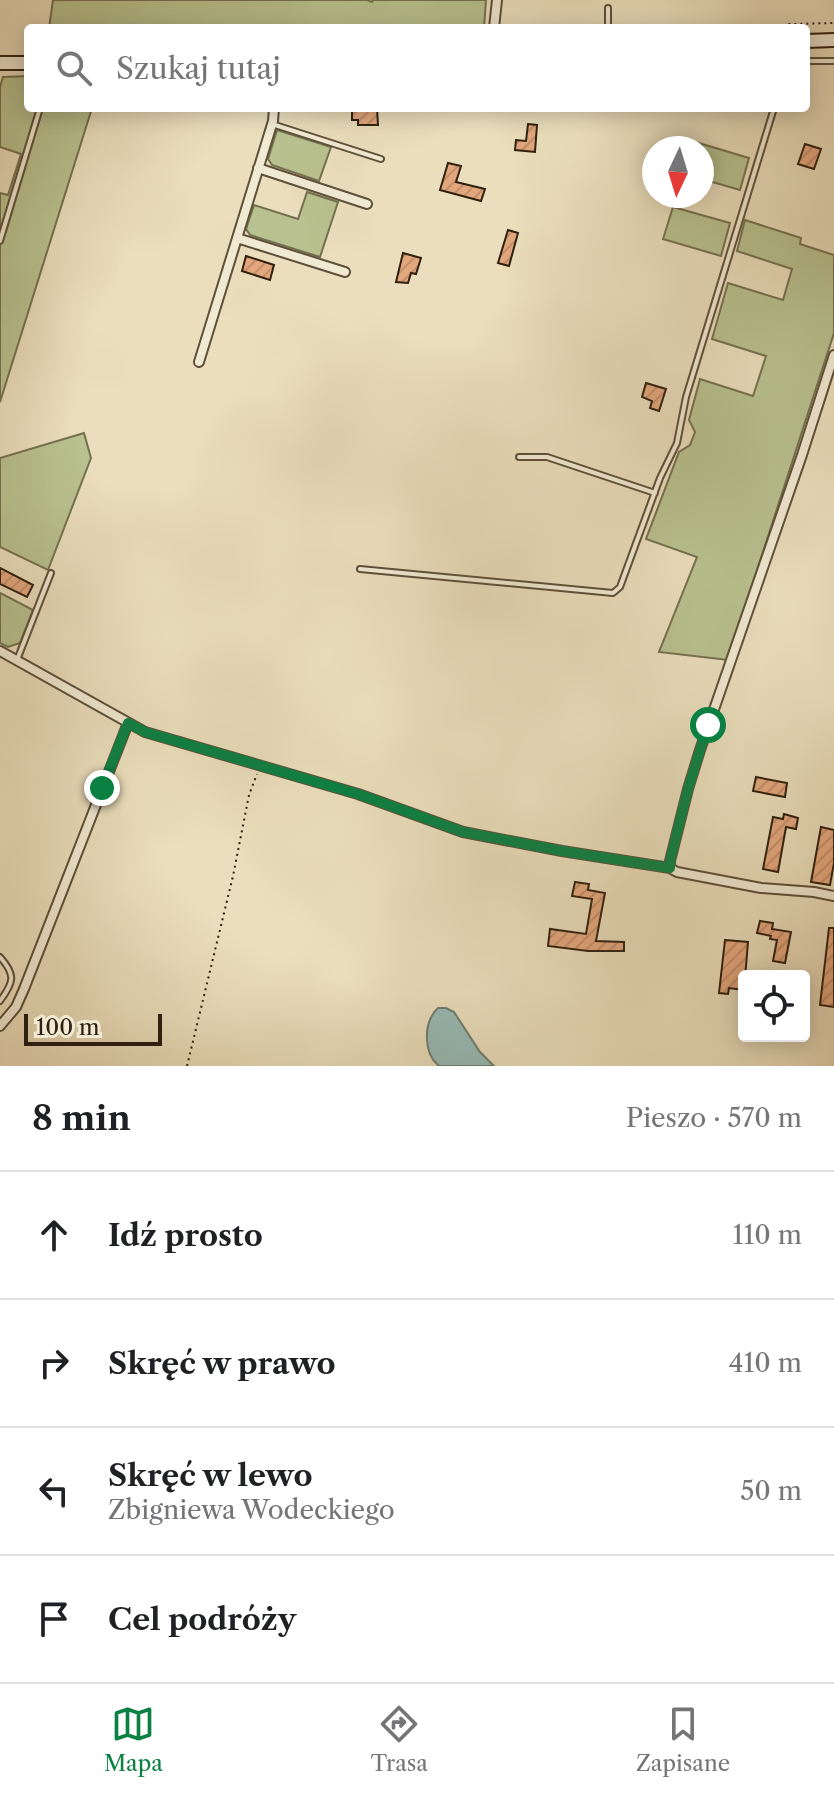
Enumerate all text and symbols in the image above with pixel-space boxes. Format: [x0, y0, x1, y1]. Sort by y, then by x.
search box [24, 24, 810, 112]
icon: search [52, 46, 96, 90]
text: Szukaj tutaj [116, 50, 281, 87]
north arrow [642, 136, 714, 208]
route start [690, 707, 726, 743]
route end [84, 770, 120, 806]
map controls [738, 970, 810, 1042]
button: locate [738, 970, 810, 1042]
scale bar [24, 1010, 162, 1046]
text: 100 m [36, 1014, 99, 1041]
text: 8 min [32, 1097, 131, 1139]
text: Pieszo · 570 m [626, 1102, 802, 1134]
icon: ahead [32, 1213, 76, 1257]
text: Idź prosto [108, 1217, 263, 1254]
text: 110 m [733, 1219, 802, 1251]
icon: right [32, 1341, 76, 1385]
text: Skręć w prawo [108, 1345, 336, 1382]
text: 410 m [728, 1347, 802, 1379]
text: Skręć w lewo [108, 1457, 313, 1494]
icon: left [32, 1469, 76, 1513]
text: 50 m [740, 1475, 802, 1507]
text: Zbigniewa Wodeckiego [108, 1494, 395, 1526]
icon: arrive [32, 1597, 76, 1641]
text: Cel podróży [108, 1601, 296, 1638]
tab: Mapa [104, 1702, 163, 1777]
tab: Trasa [371, 1702, 428, 1777]
tab: Zapisane [636, 1702, 730, 1777]

